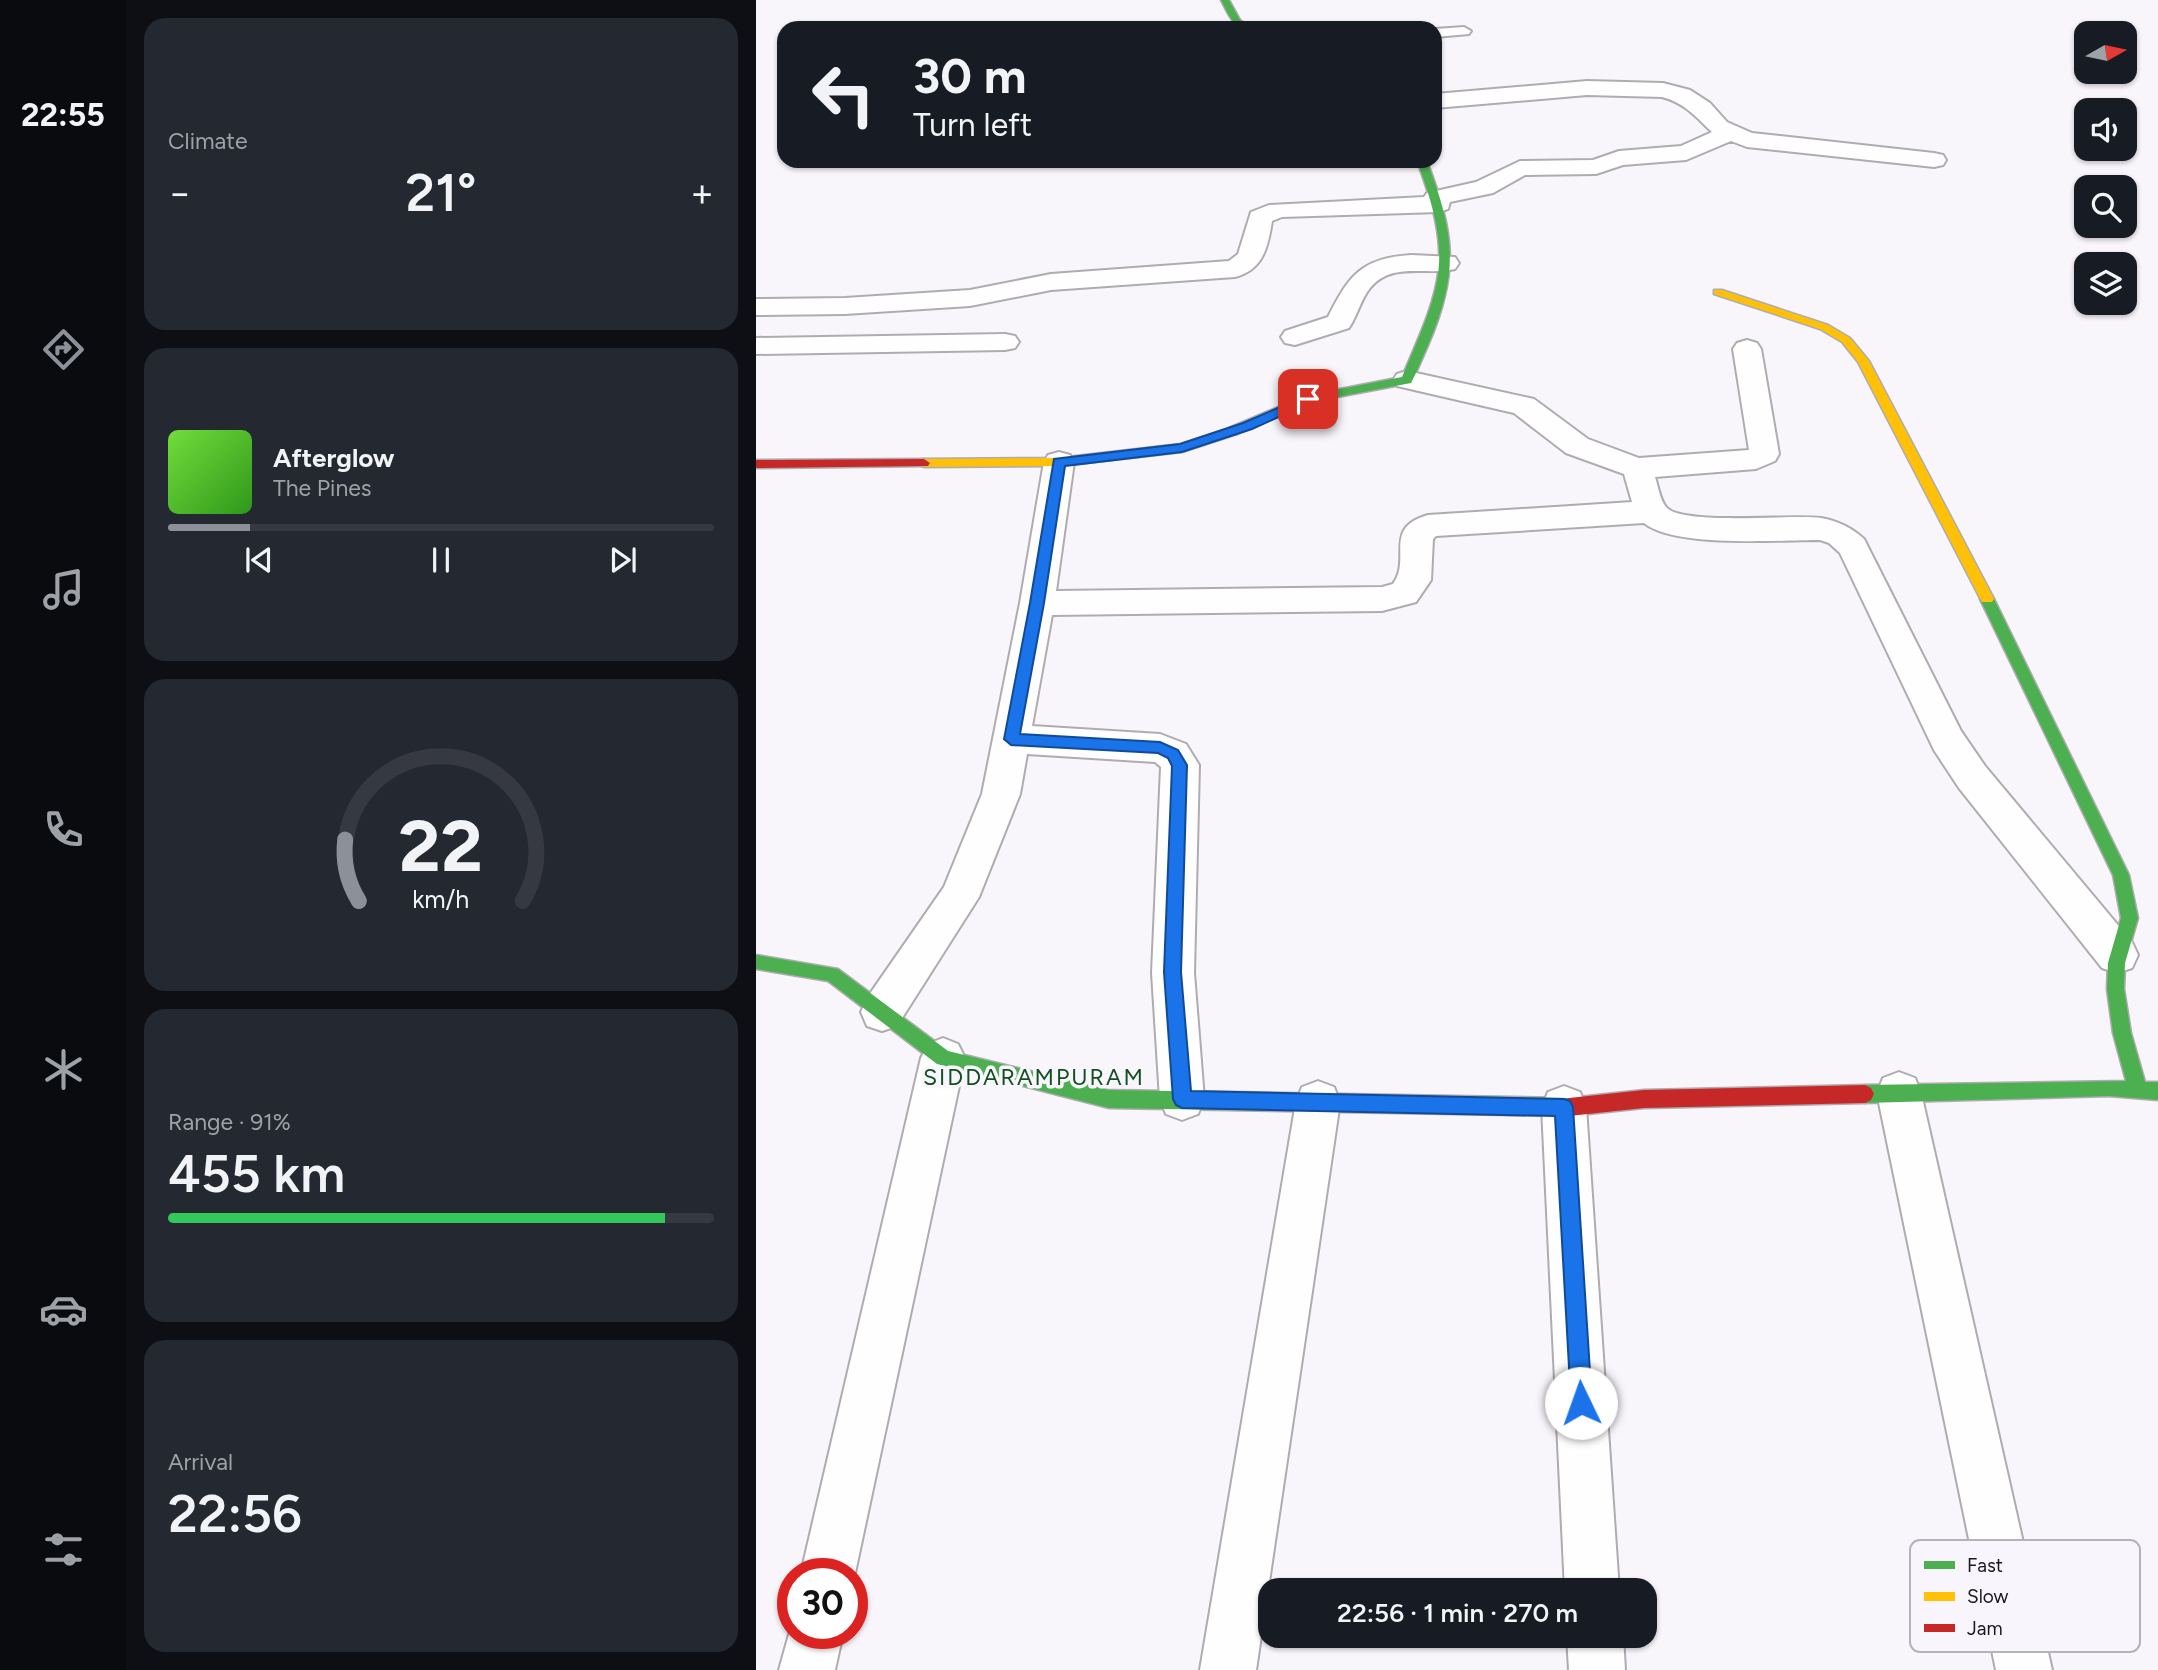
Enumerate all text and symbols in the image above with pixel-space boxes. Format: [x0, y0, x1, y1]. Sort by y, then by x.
north arrow [2074, 21, 2137, 84]
map controls [2074, 21, 2137, 315]
text: 30 m [913, 46, 1026, 105]
icon: left [798, 49, 889, 140]
text: 22:55 [21, 96, 105, 134]
button: sound [2074, 98, 2137, 161]
text: Turn left [913, 106, 1032, 144]
text: Climate [168, 127, 247, 155]
text: 21° [406, 162, 476, 224]
text: − [168, 170, 192, 216]
text: + [690, 170, 714, 216]
button: search [2074, 175, 2137, 238]
button: layers [2074, 252, 2137, 315]
icon: directions [39, 325, 88, 374]
pin [1278, 369, 1338, 429]
icon: arrive [1289, 380, 1327, 418]
text: Afterglow [273, 442, 395, 474]
text: The Pines [273, 474, 372, 502]
icon: previous [240, 541, 278, 579]
icon: pause [422, 541, 460, 579]
icon: next [604, 541, 642, 579]
icon: music [39, 565, 88, 614]
text: 22 [399, 802, 483, 889]
icon: phone [39, 805, 88, 854]
text: km/h [412, 884, 470, 914]
icon: climate [39, 1045, 88, 1094]
district label: SIDDARAMPURAM [923, 1063, 1145, 1091]
text: Range · 91% [168, 1108, 291, 1136]
text: 455 km [168, 1143, 345, 1205]
icon: car [39, 1285, 88, 1334]
position arrow [1544, 1366, 1618, 1440]
text: Arrival [168, 1448, 233, 1476]
text: 22:56 [168, 1483, 302, 1545]
icon: filters [39, 1525, 88, 1574]
legend [1910, 1540, 2140, 1652]
text: Fast [1967, 1554, 2003, 1577]
speed limit sign: 30 [777, 1558, 868, 1649]
text: Slow [1967, 1585, 2009, 1608]
text: 22:56 · 1 min · 270 m [1337, 1597, 1578, 1629]
text: Jam [1967, 1617, 2003, 1640]

